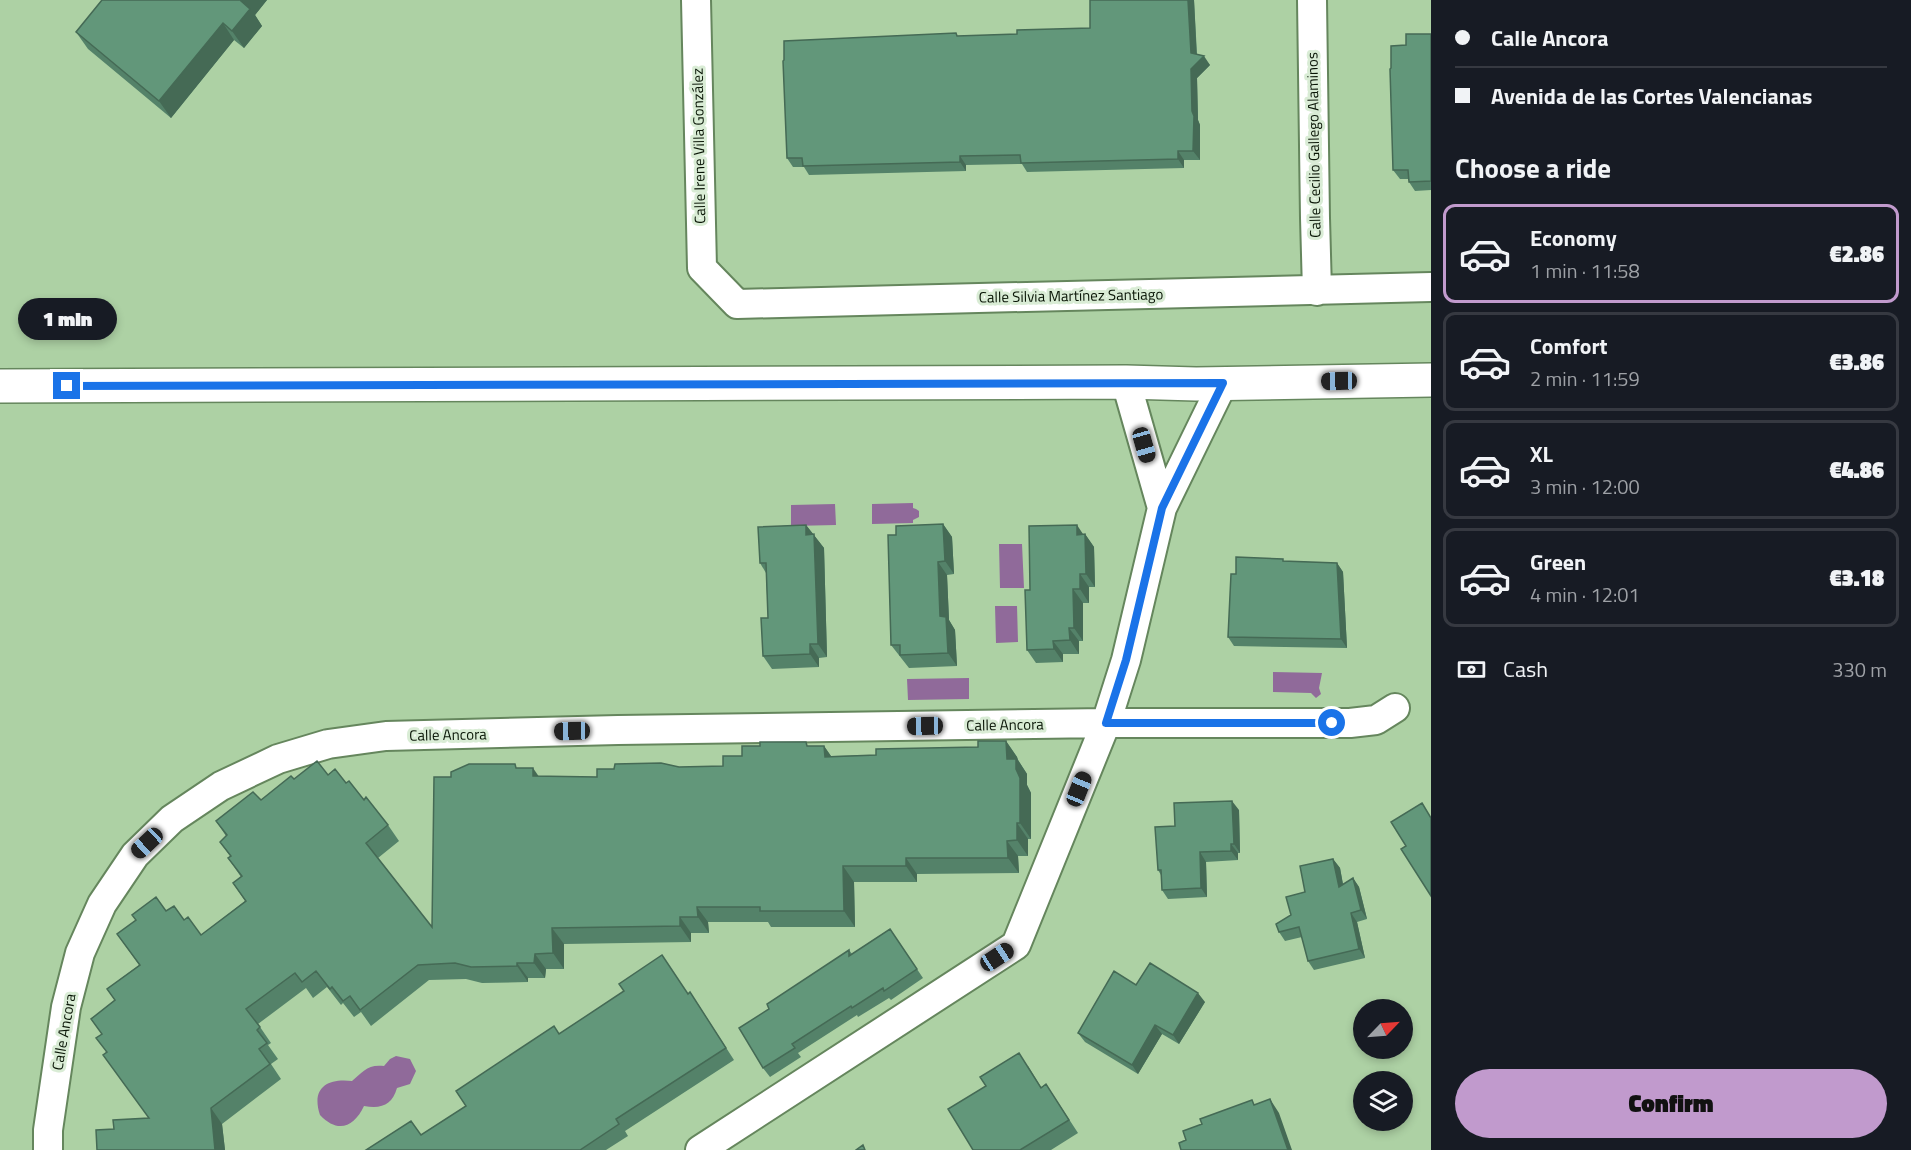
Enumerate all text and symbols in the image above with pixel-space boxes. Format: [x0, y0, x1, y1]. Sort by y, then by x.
text: Calle Ancora [1491, 21, 1608, 55]
street label: Calle Cecilio Gallego Alaminos [1300, 52, 1327, 238]
street label: Calle Irene Villa González [686, 68, 711, 224]
text: Avenida de las Cortes Valencianas [1491, 79, 1812, 113]
text: Choose a ride [1455, 147, 1611, 188]
text: Economy [1530, 221, 1617, 255]
icon: car [1458, 227, 1512, 281]
text: €2.86 [1829, 237, 1884, 271]
text: 1 min · 11:58 [1530, 255, 1640, 286]
street label: Calle Silvia Martínez Santiago [978, 282, 1164, 309]
callout: 1 min [17, 299, 116, 341]
text: 1 min [43, 303, 92, 334]
text: Comfort [1530, 329, 1608, 363]
icon: car [1458, 335, 1512, 389]
text: €3.86 [1829, 345, 1884, 379]
text: 2 min · 11:59 [1530, 363, 1640, 394]
route end [53, 372, 80, 399]
car [1321, 372, 1357, 390]
car [1130, 425, 1158, 465]
text: XL [1530, 437, 1553, 471]
icon: car [1458, 443, 1512, 497]
text: €4.86 [1829, 453, 1884, 487]
text: 3 min · 12:00 [1530, 471, 1640, 502]
text: Green [1530, 545, 1586, 579]
icon: car [1458, 551, 1512, 605]
text: €3.18 [1829, 561, 1884, 595]
text: 4 min · 12:01 [1530, 579, 1640, 610]
text: Cash [1503, 652, 1548, 686]
icon: cash [1455, 653, 1488, 686]
text: 330 m [1832, 654, 1887, 685]
route start [1318, 709, 1345, 736]
street label: Calle Ancora [966, 712, 1044, 737]
car [907, 717, 943, 735]
street label: Calle Ancora [409, 722, 487, 747]
car [554, 722, 590, 740]
car [1064, 769, 1094, 809]
car [128, 824, 166, 862]
car [977, 940, 1017, 974]
street label: Calle Ancora [45, 991, 82, 1072]
north arrow [1353, 999, 1413, 1059]
map controls [1353, 999, 1413, 1131]
button: Confirm [1455, 1069, 1887, 1138]
button: layers [1353, 1071, 1413, 1131]

